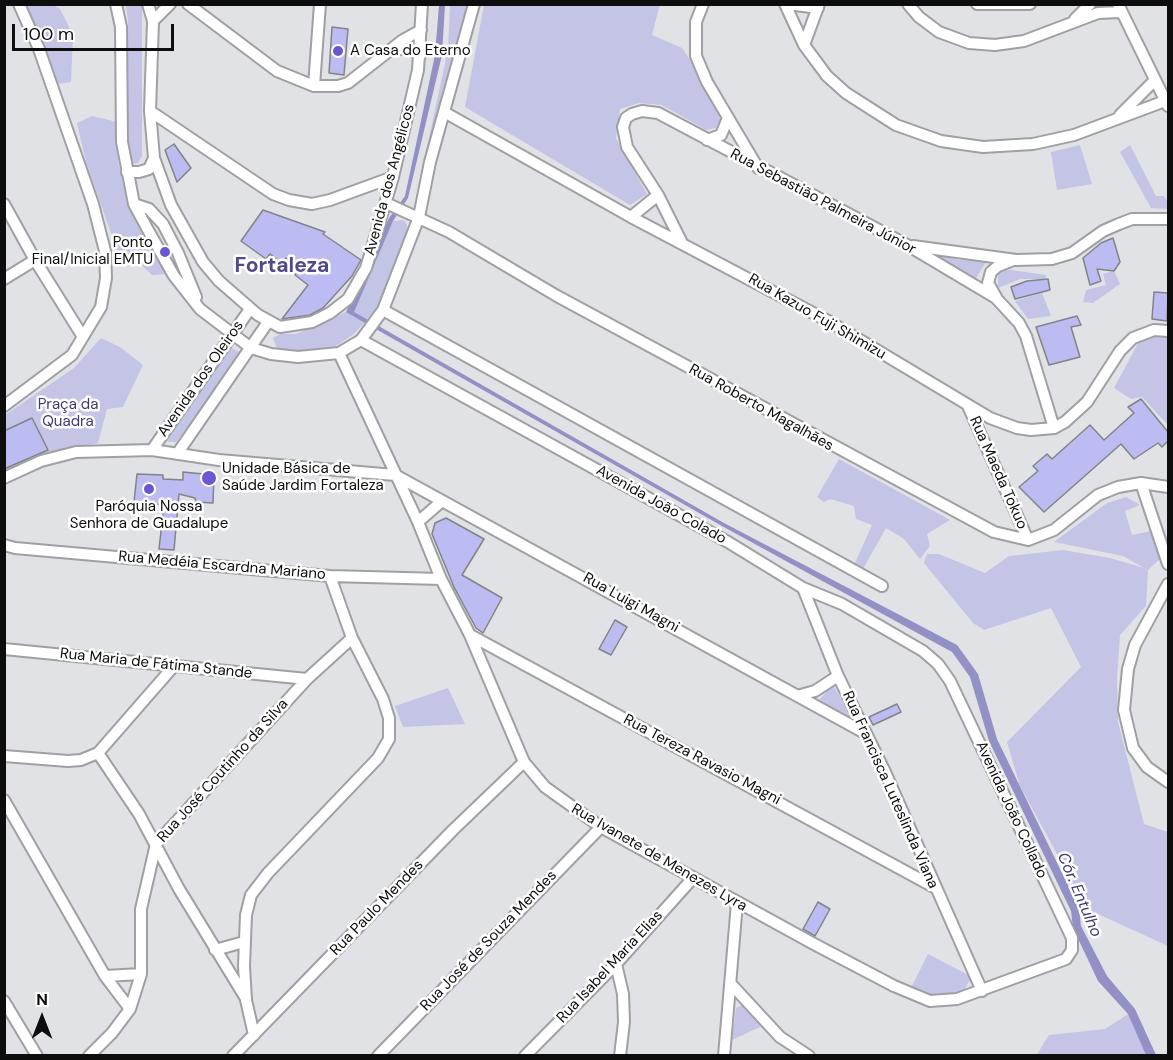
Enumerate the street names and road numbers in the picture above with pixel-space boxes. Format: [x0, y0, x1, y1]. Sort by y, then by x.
street label: Avenida dos Angélicos [361, 102, 419, 258]
street label: Rua Sebastião Palmeira Júnior [727, 145, 919, 259]
street label: Rua Kazuo Fuji Shimizu [745, 270, 889, 364]
street label: Avenida dos Oleiros [154, 317, 248, 441]
street label: Rua Roberto Magalhães [686, 361, 836, 455]
street label: Rua Maeda Tokuo [965, 414, 1031, 532]
street label: Avenida João Colado [593, 462, 729, 548]
street label: Rua Medéia Escardna Mariano [117, 548, 327, 584]
street label: Rua Luigi Magni [580, 569, 682, 637]
street label: Rua Maria de Fátima Stande [59, 645, 253, 683]
street label: Rua Francisca Luteslinda Viana [838, 688, 942, 892]
street label: Rua José Coutinho da Silva [154, 696, 292, 846]
street label: Rua Tereza Ravasio Magni [620, 711, 784, 809]
street label: Avenida João Collado [971, 739, 1051, 881]
street label: Rua Ivanete de Menezes Lyra [568, 800, 750, 916]
street label: Rua Paulo Mendes [327, 856, 427, 960]
street label: Rua José de Souza Mendes [417, 867, 561, 1015]
street label: Rua Isabel Maria Elias [553, 907, 667, 1027]

